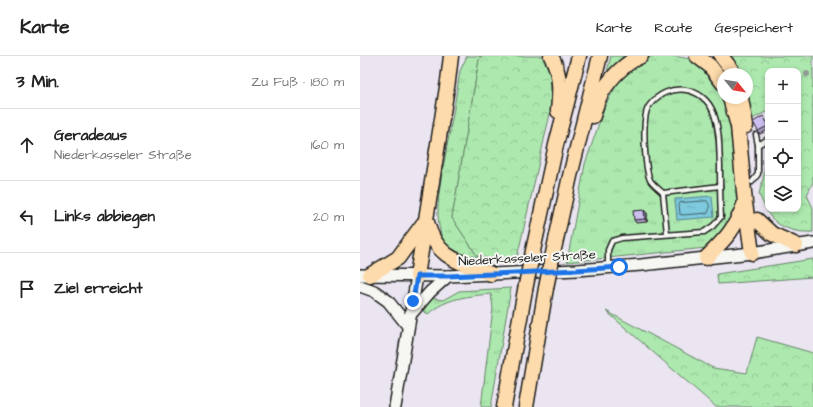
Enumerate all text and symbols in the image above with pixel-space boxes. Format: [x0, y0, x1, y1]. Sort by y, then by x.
text: Karte [20, 14, 70, 41]
text: Karte [596, 18, 632, 38]
text: Route [654, 18, 692, 38]
text: Gespeichert [714, 18, 793, 38]
north arrow [717, 68, 753, 104]
map controls [765, 68, 801, 212]
button: + [765, 68, 801, 104]
text: 3 Min. [16, 70, 59, 94]
text: Zu Fuß · 180 m [251, 73, 344, 91]
button: − [765, 104, 801, 140]
text: Geradeaus [54, 125, 127, 146]
icon: ahead [16, 134, 38, 156]
text: 160 m [311, 136, 344, 154]
button: locate [765, 140, 801, 176]
text: Niederkasseler Straße [54, 146, 192, 164]
button: layers [765, 176, 801, 212]
icon: left [16, 206, 38, 228]
text: Links abbiegen [54, 206, 155, 227]
text: 20 m [313, 208, 344, 226]
street label: Niederkasseler Straße [458, 245, 596, 271]
route start [610, 258, 628, 276]
icon: arrive [16, 278, 38, 300]
text: Ziel erreicht [54, 278, 143, 299]
route end [404, 292, 422, 310]

